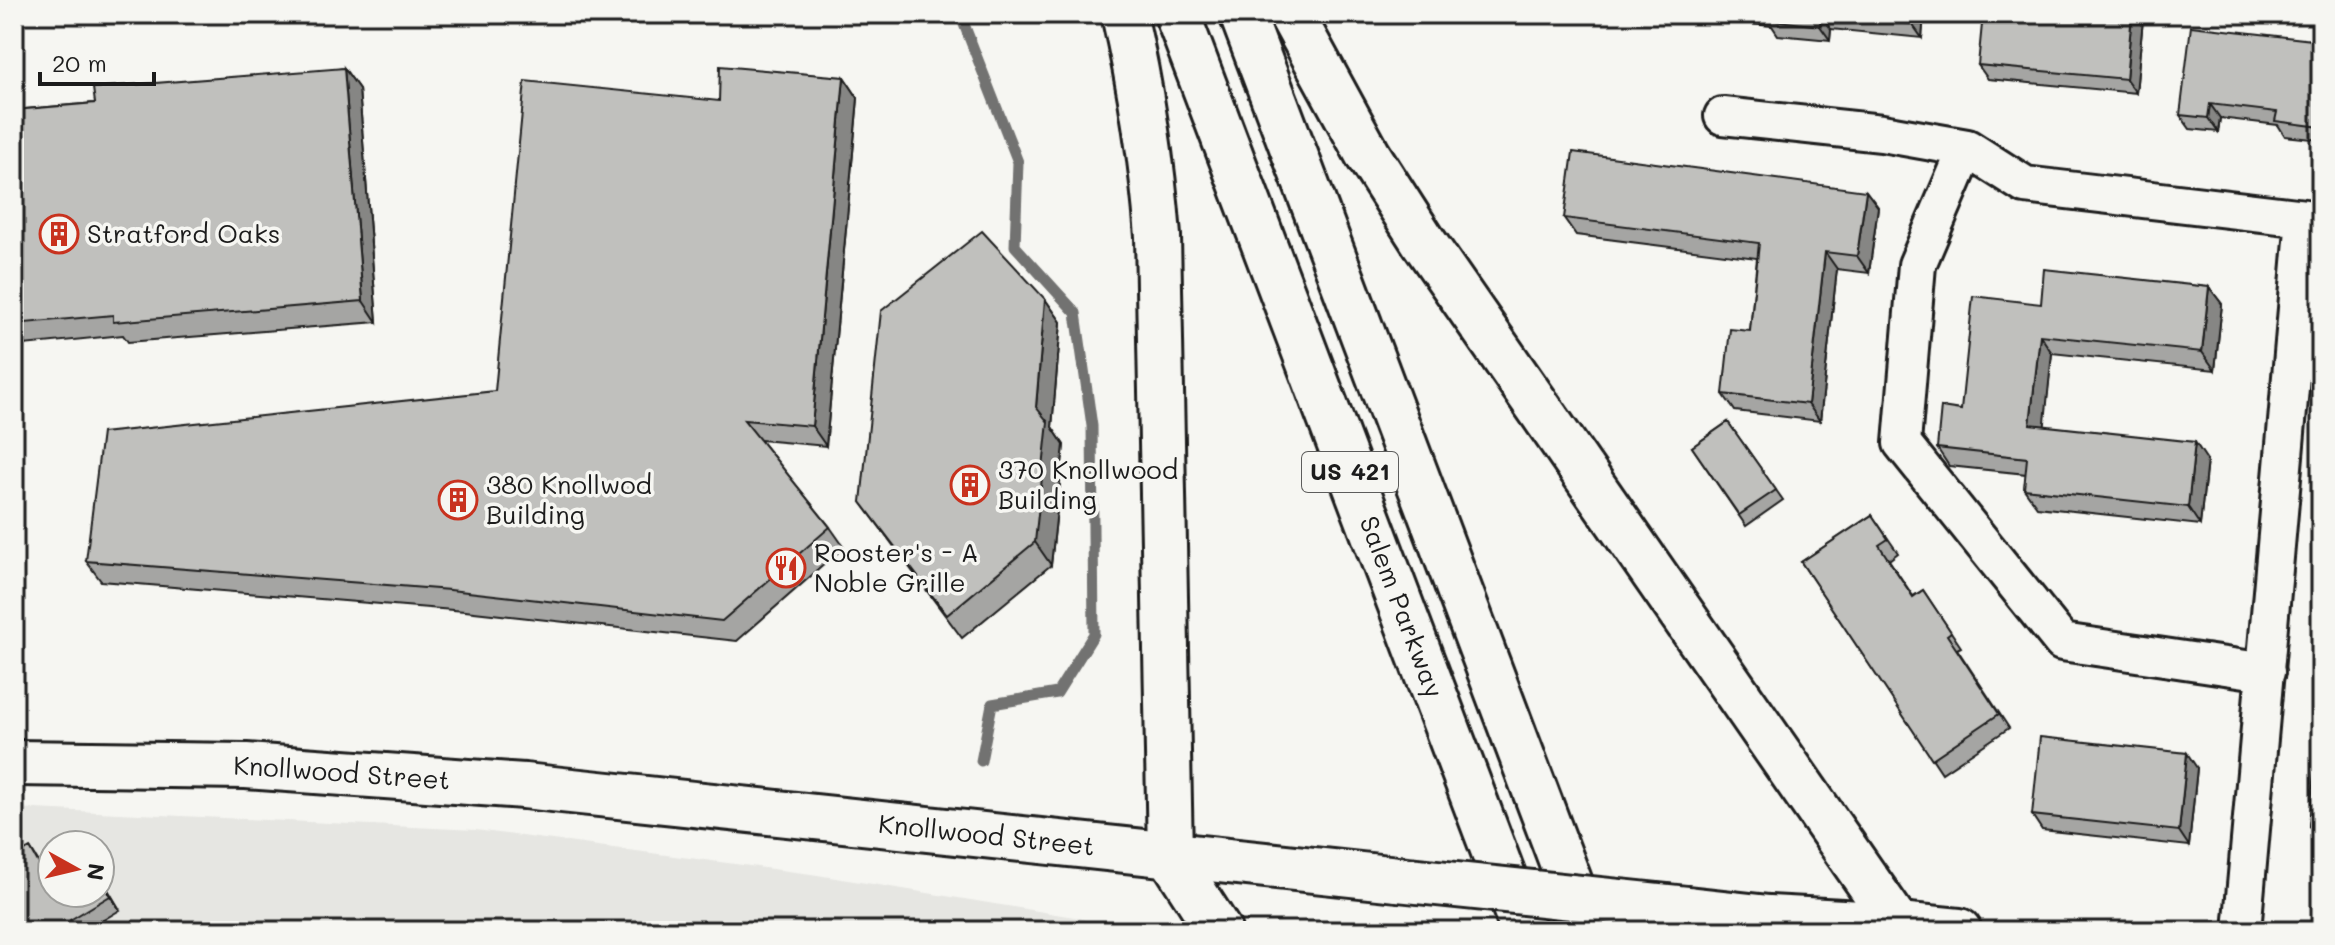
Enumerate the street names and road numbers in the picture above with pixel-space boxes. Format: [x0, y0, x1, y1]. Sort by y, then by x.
road number: US 421 [1302, 452, 1398, 492]
street label: Salem Parkway [1353, 511, 1452, 702]
street label: Knollwood Street [233, 748, 451, 797]
street label: Knollwood Street [877, 806, 1097, 863]

